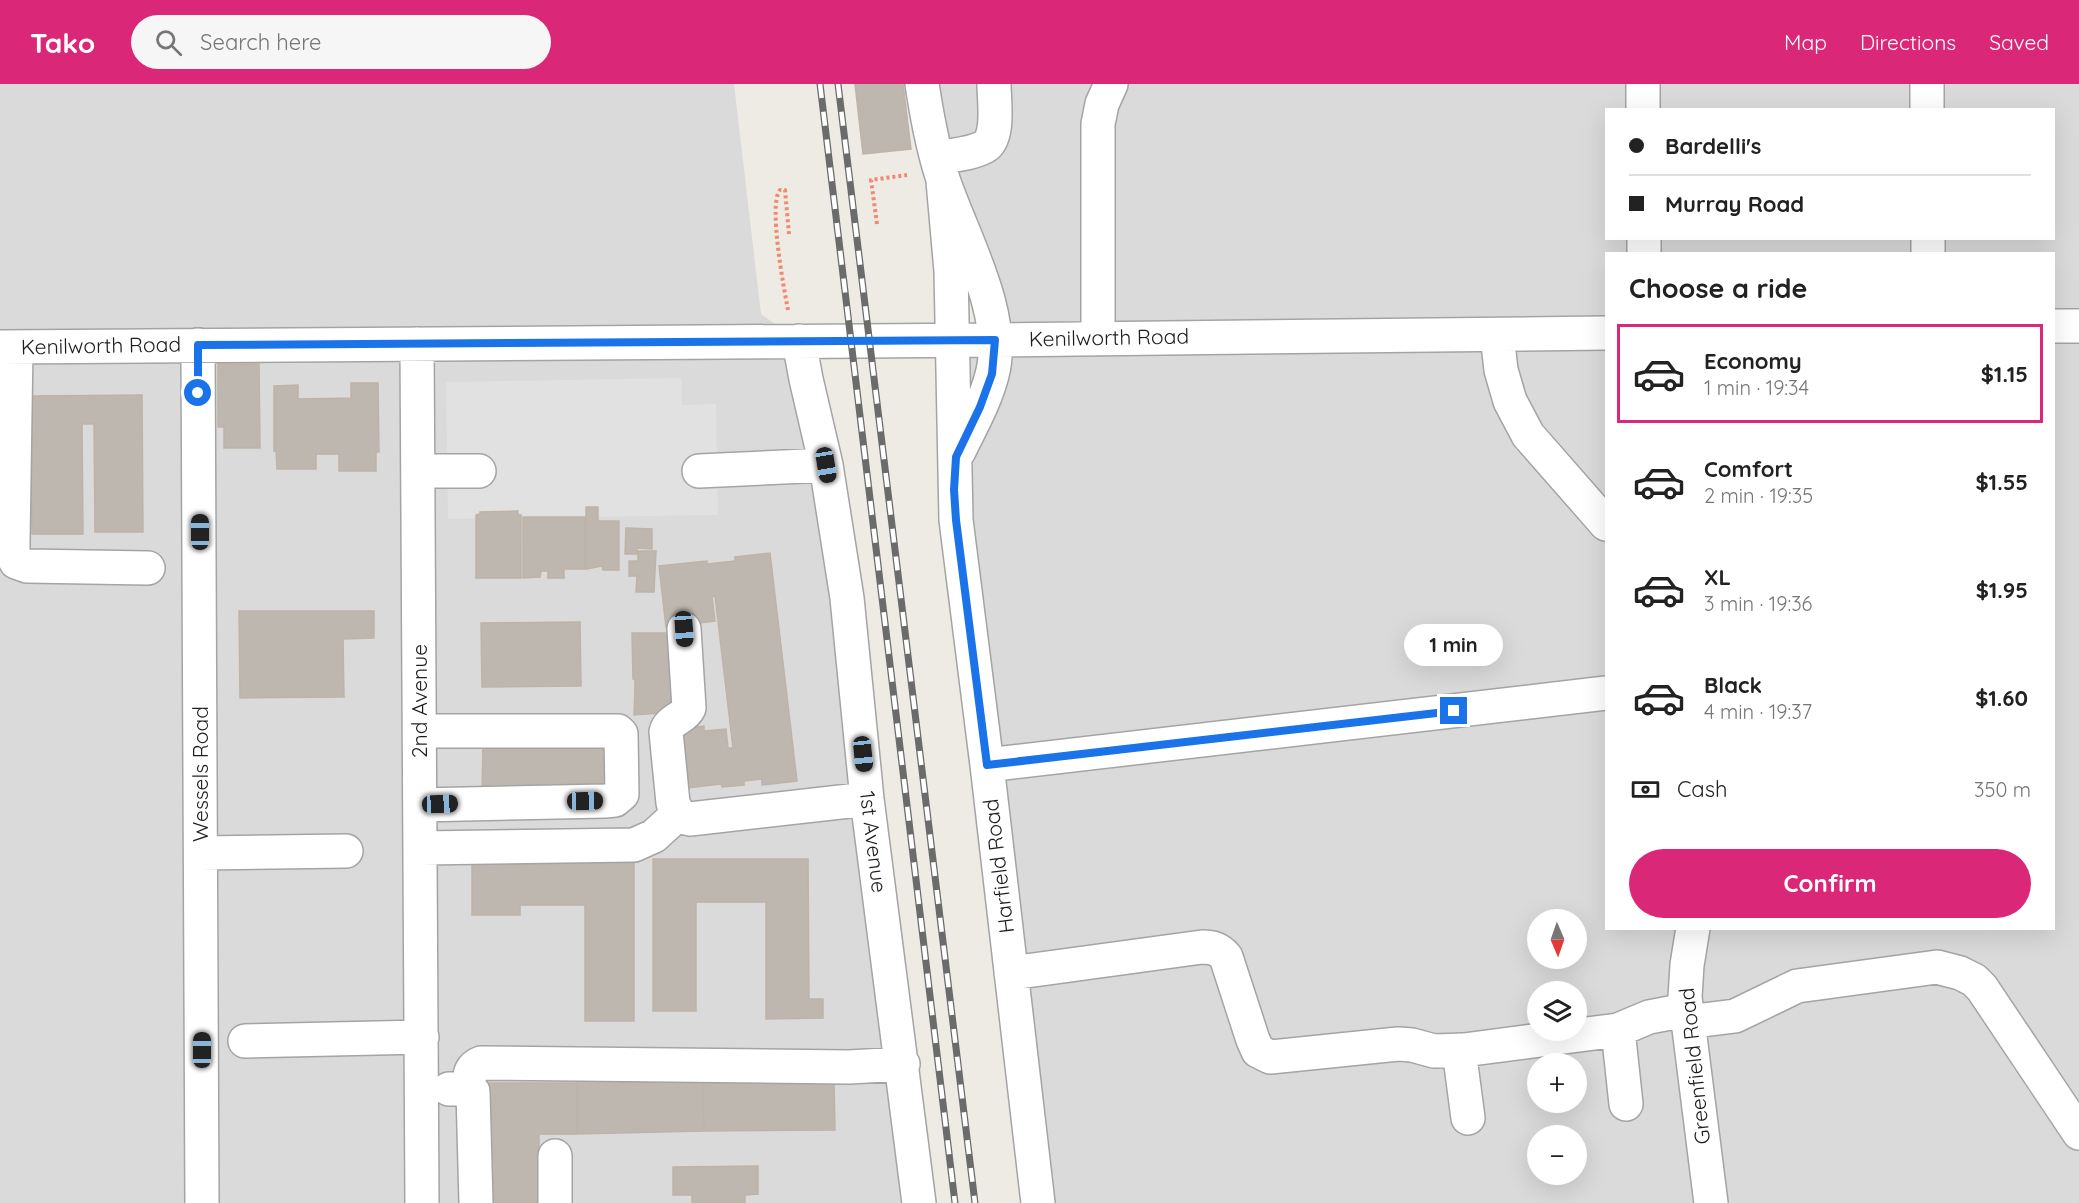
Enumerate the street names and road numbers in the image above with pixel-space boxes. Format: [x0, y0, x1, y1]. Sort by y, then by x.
street label: Kenilworth Road [1029, 323, 1189, 351]
street label: Kenilworth Road [21, 331, 181, 359]
street label: 2nd Avenue [406, 644, 432, 758]
street label: Wessels Road [187, 706, 213, 842]
street label: 1st Avenue [855, 790, 893, 894]
street label: Harfield Road [977, 798, 1019, 935]
street label: Greenfield Road [1673, 987, 1715, 1146]

